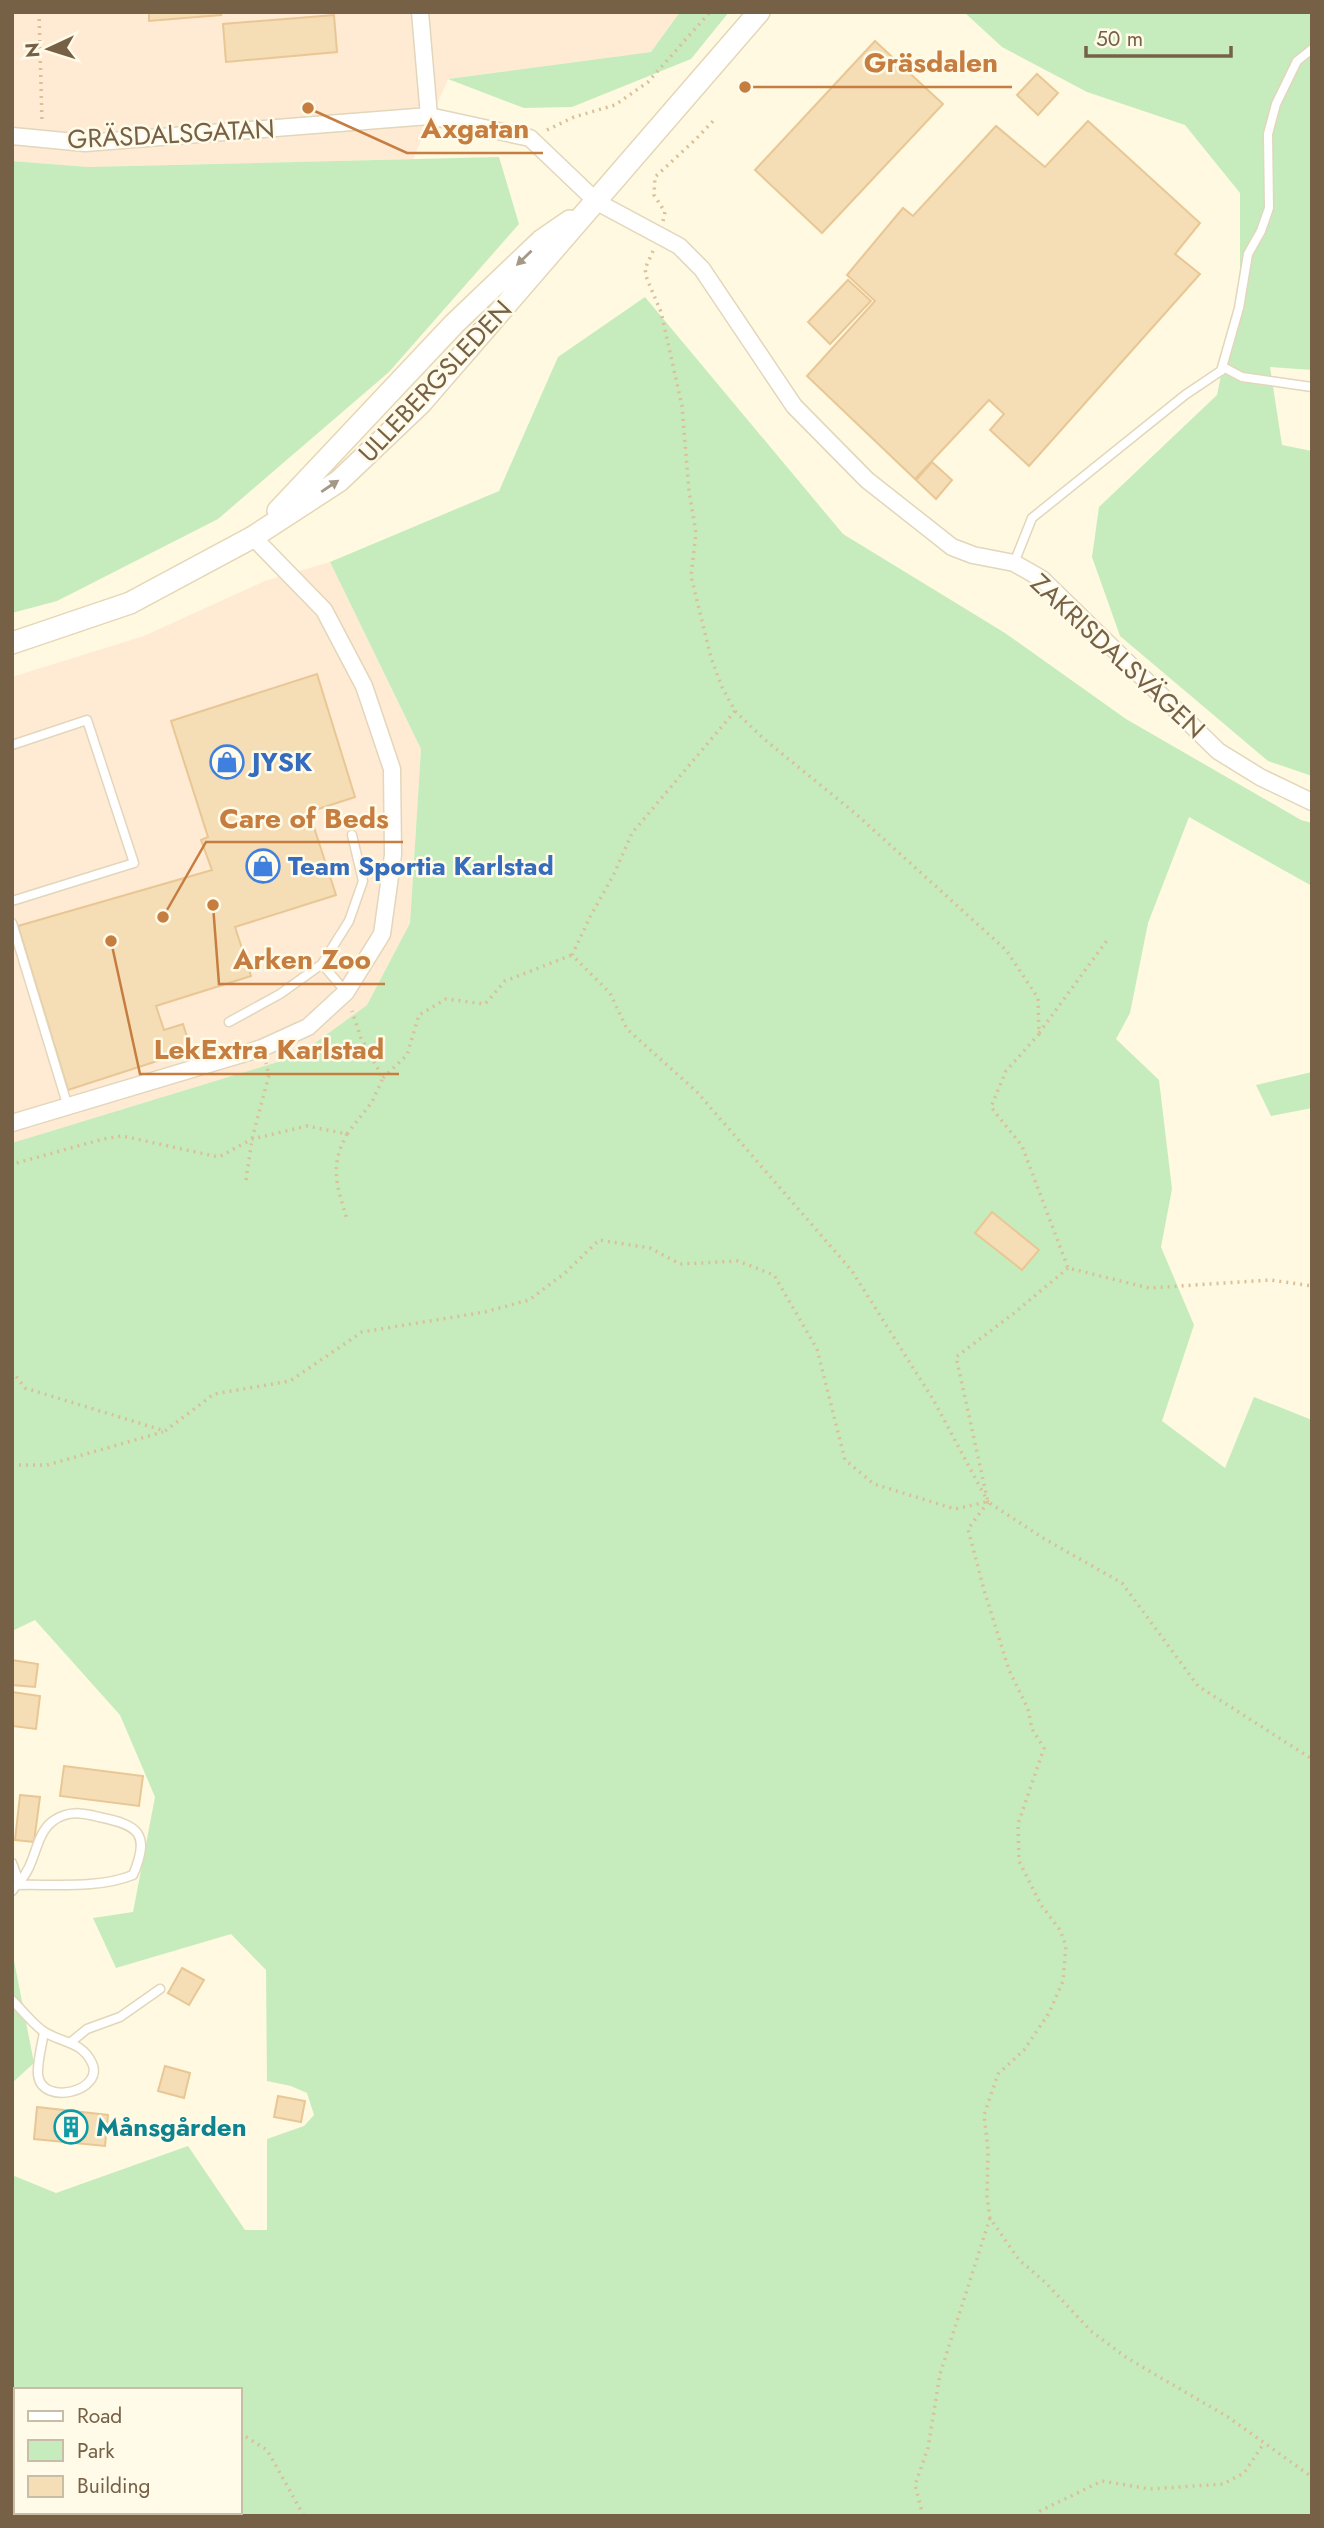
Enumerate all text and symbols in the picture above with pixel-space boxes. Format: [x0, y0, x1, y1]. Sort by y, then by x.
north arrow [14, 14, 84, 84]
scale bar [1086, 14, 1231, 58]
text: 50 m [1096, 24, 1143, 54]
callout: Gräsdalen [850, 38, 1012, 87]
text: N [19, 42, 47, 59]
text: Gräsdalen [864, 42, 998, 83]
callout: Axgatan [407, 104, 543, 153]
text: Axgatan [420, 108, 529, 149]
street label: GRÄSDALSGATAN [66, 110, 276, 158]
one-way arrow [515, 249, 532, 266]
street label: ULLEBERGSLEDEN [350, 291, 520, 471]
one-way arrow [321, 480, 340, 493]
street label: ZAKRISDALSVÄGEN [1022, 565, 1214, 747]
shop icon: JYSK [208, 743, 246, 781]
place label: JYSK [247, 743, 313, 781]
callout: Care of Beds [206, 793, 403, 842]
text: Care of Beds [219, 798, 389, 839]
shop icon: Team Sportia Karlstad [244, 847, 282, 885]
place label: Team Sportia Karlstad [288, 847, 554, 885]
callout: Arken Zoo [219, 935, 385, 984]
text: Arken Zoo [232, 939, 371, 980]
callout: LekExtra Karlstad [140, 1025, 399, 1074]
text: LekExtra Karlstad [154, 1029, 384, 1070]
building icon: Månsgården [52, 2108, 90, 2146]
place label: Månsgården [96, 2108, 247, 2146]
legend [14, 2388, 242, 2514]
text: Road [77, 2401, 122, 2431]
text: Park [77, 2436, 115, 2466]
text: Building [77, 2471, 150, 2501]

